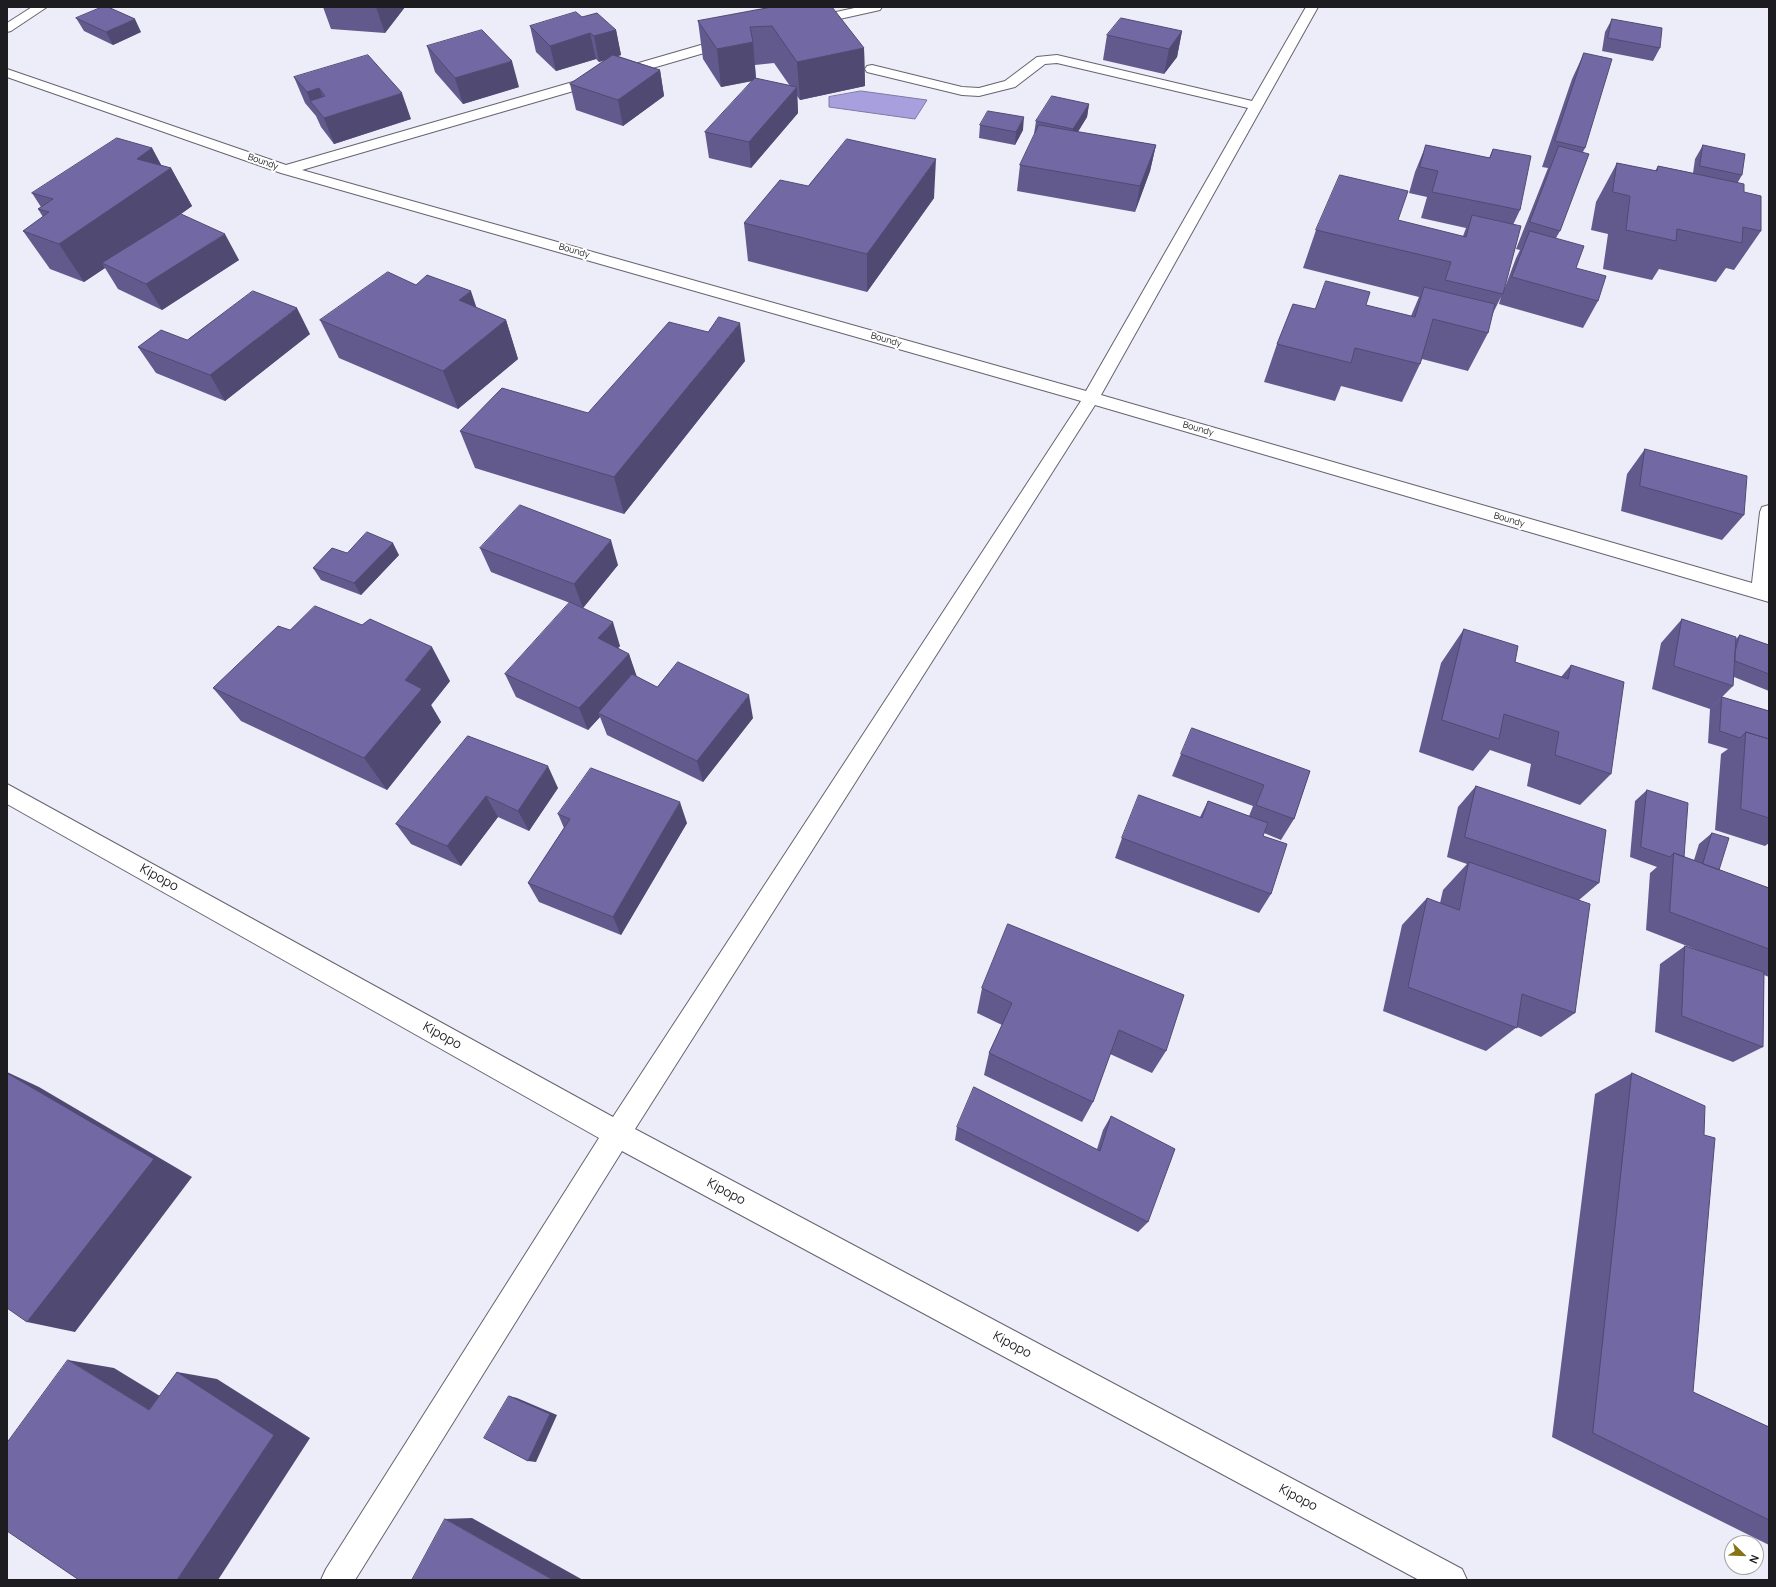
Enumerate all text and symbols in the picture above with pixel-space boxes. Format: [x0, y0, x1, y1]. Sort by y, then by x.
street label: Boundy [246, 152, 280, 172]
street label: Boundy [557, 241, 591, 261]
street label: Boundy [869, 330, 903, 350]
street label: Boundy [1181, 419, 1215, 439]
street label: Boundy [1492, 510, 1526, 530]
street label: Kipopo [137, 861, 181, 895]
street label: Kipopo [420, 1019, 464, 1053]
street label: Kipopo [704, 1175, 748, 1209]
street label: Kipopo [990, 1328, 1034, 1362]
street label: Kipopo [1276, 1481, 1320, 1515]
north arrow [1724, 1535, 1764, 1575]
text: N [1746, 1553, 1763, 1566]

